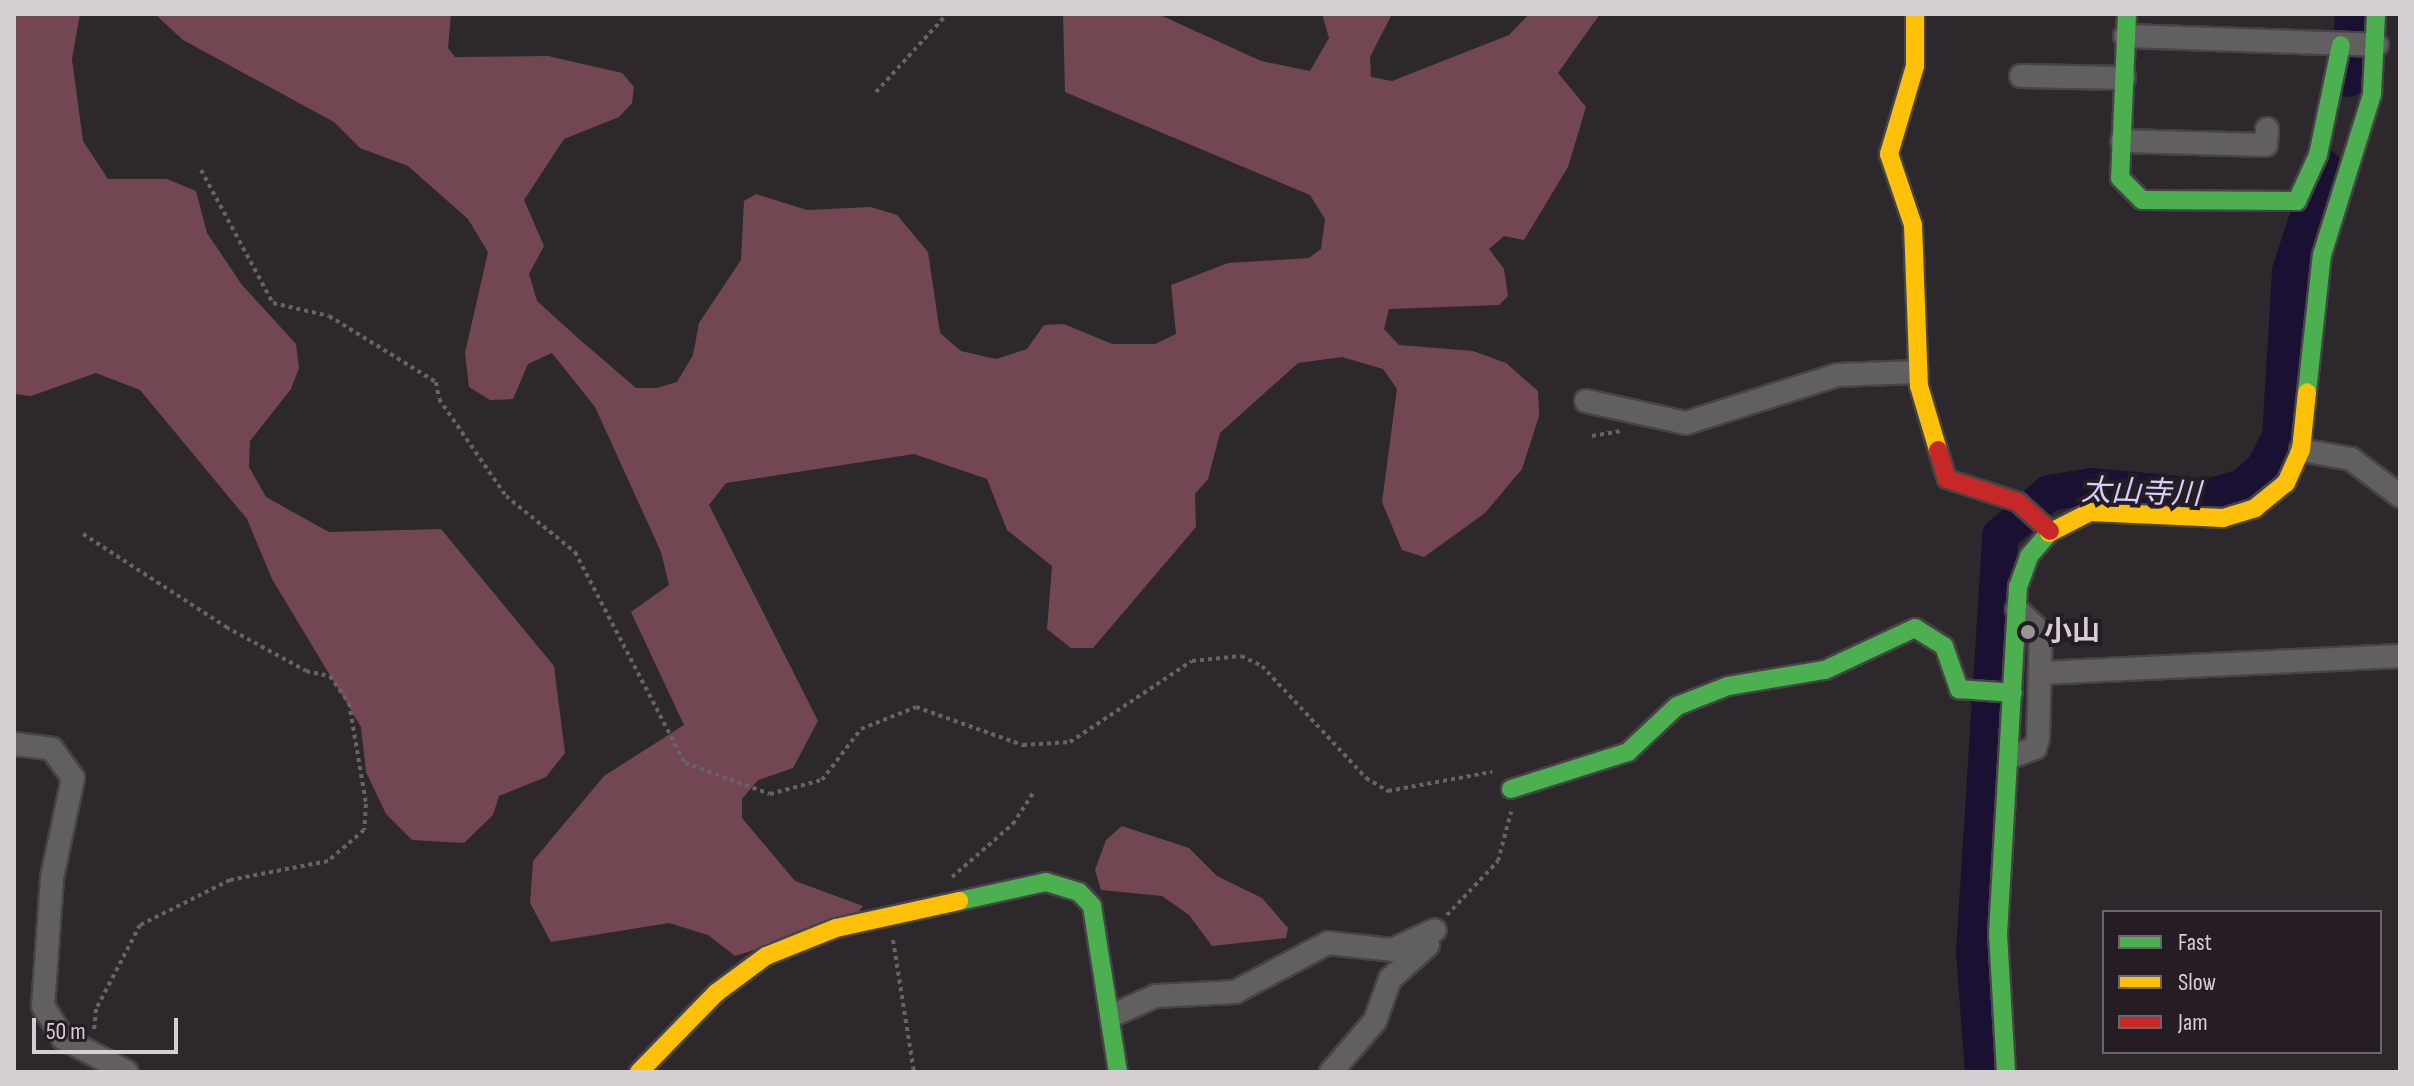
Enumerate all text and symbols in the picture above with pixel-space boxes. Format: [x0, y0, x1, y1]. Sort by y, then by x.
water label: 太山寺川 [2080, 473, 2202, 513]
place label: 小山 [2044, 615, 2100, 649]
marker: 小山 [2019, 623, 2037, 641]
legend [2102, 910, 2382, 1054]
text: Fast [2178, 928, 2212, 957]
text: Slow [2178, 968, 2216, 997]
scale bar [36, 1002, 182, 1052]
text: Jam [2178, 1008, 2208, 1037]
text: 50 m [46, 1017, 86, 1046]

